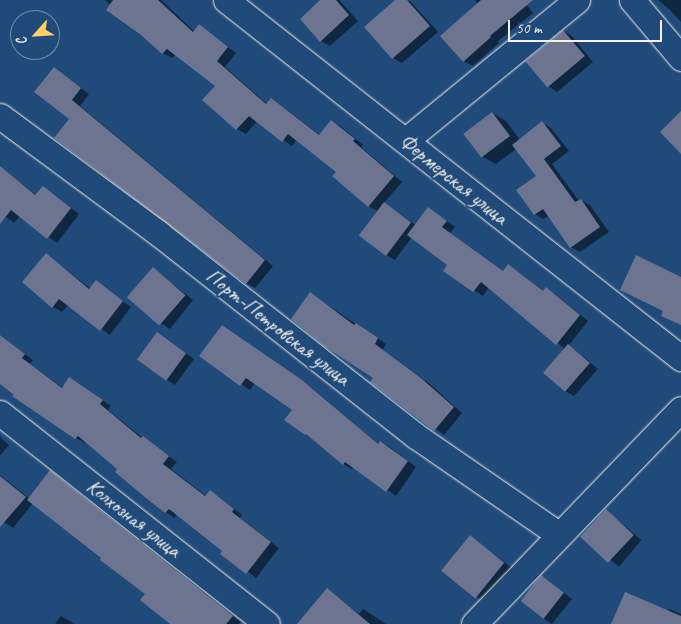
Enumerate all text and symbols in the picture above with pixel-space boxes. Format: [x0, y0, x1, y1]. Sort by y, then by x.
north arrow [10, 10, 60, 60]
scale bar [511, 10, 665, 42]
text: 50 m [516, 19, 542, 38]
text: С [13, 35, 31, 48]
street label: Фермерская улица [395, 128, 513, 230]
street label: Порт-Петровская улица [201, 263, 355, 391]
street label: Колхозная улица [81, 473, 187, 563]

